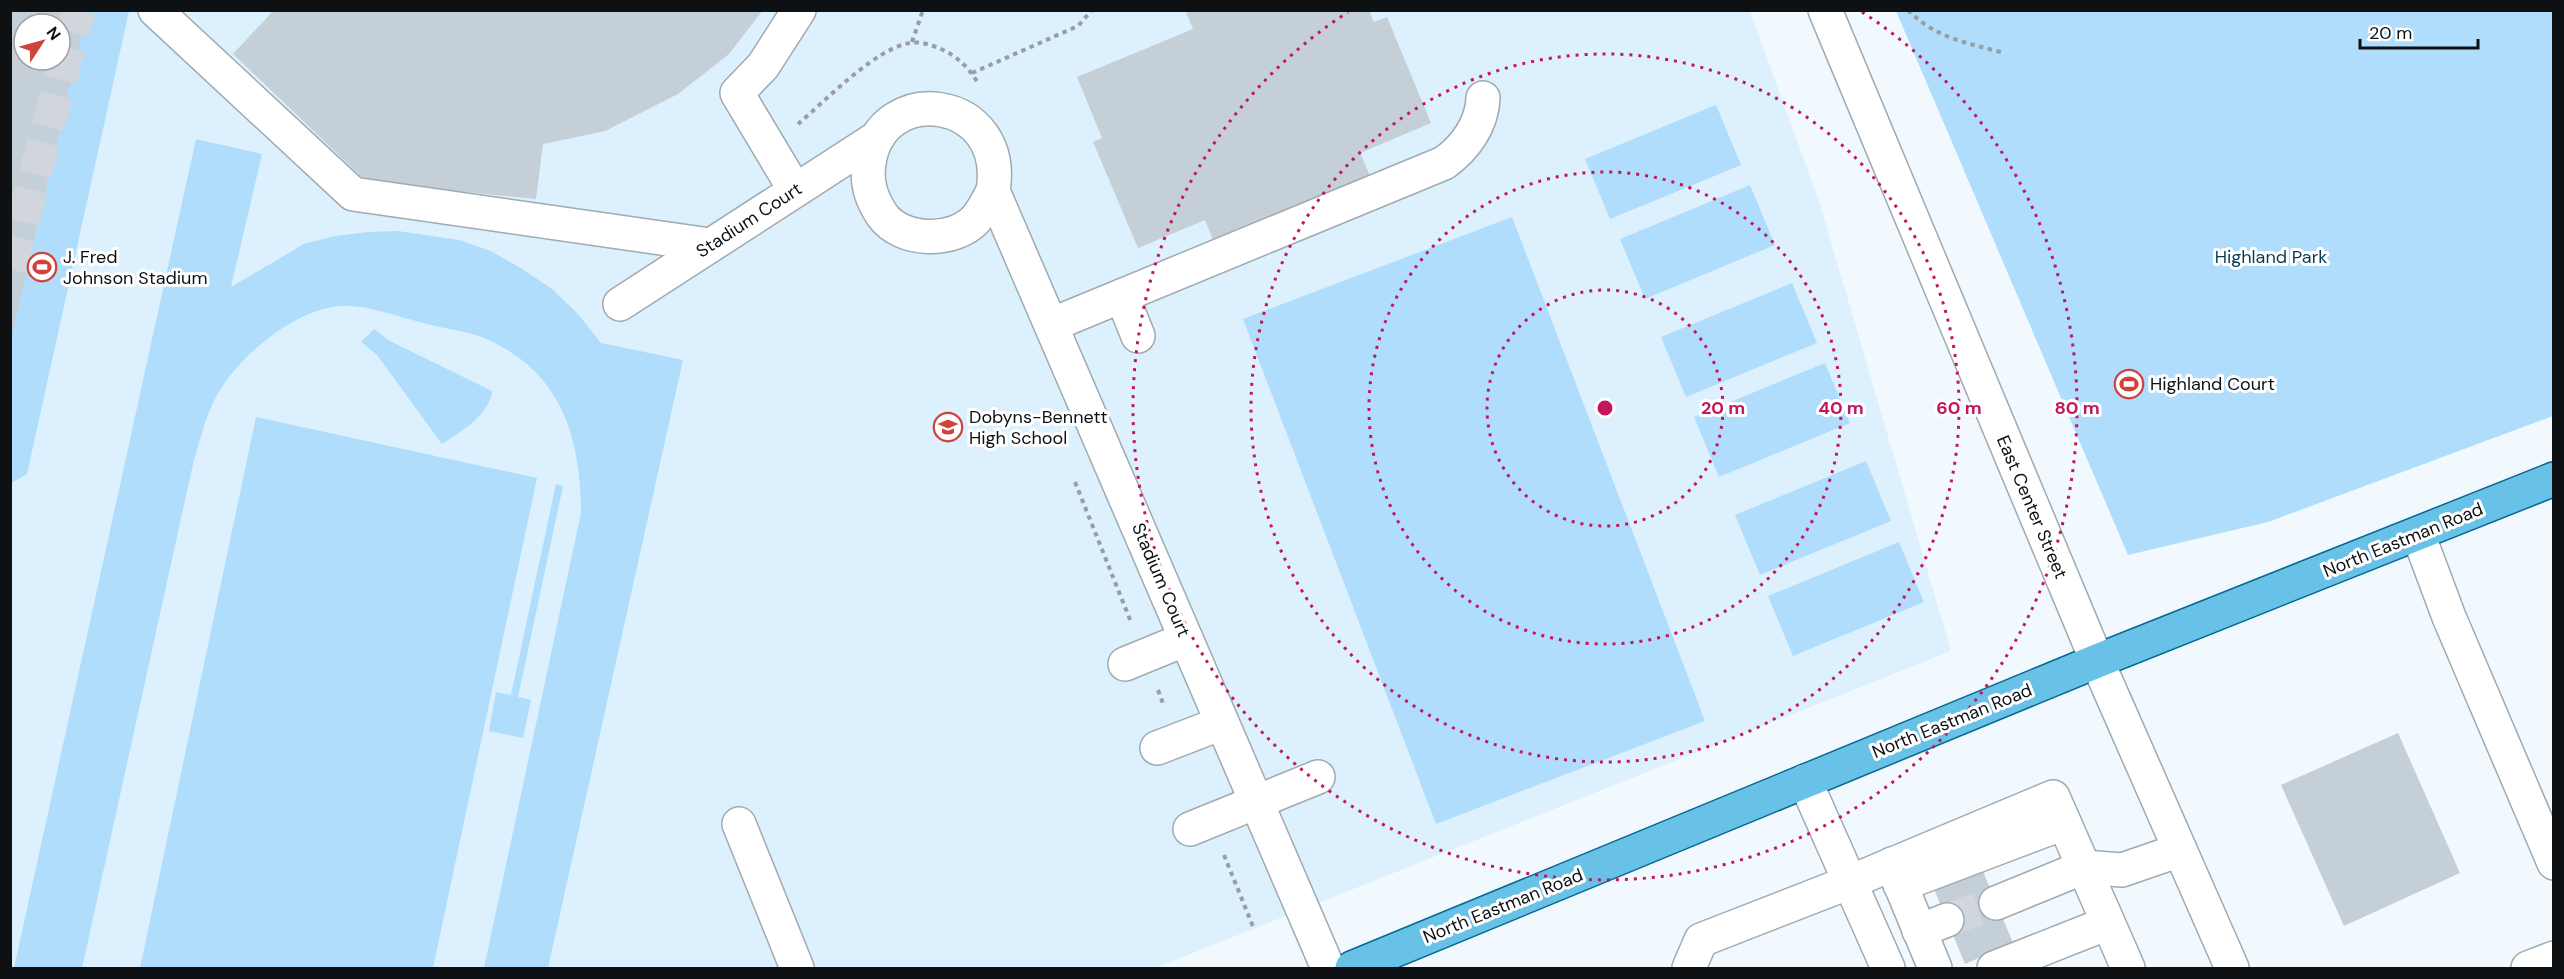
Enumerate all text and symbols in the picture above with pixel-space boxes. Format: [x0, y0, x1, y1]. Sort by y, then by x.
north arrow [12, 12, 72, 72]
scale bar [2360, 12, 2478, 50]
text: 20 m [2369, 21, 2412, 45]
text: N [42, 23, 66, 44]
street label: Stadium Court [691, 177, 807, 263]
place label: J. Fred Johnson Stadium [63, 245, 207, 290]
park label: Highland Park [2215, 245, 2327, 269]
sports icon: J. Fred Johnson Stadium [26, 251, 58, 283]
sports icon: Highland Court [2113, 368, 2145, 400]
place label: Highland Court [2150, 372, 2275, 396]
text: 20 m [1701, 396, 1745, 420]
text: 40 m [1818, 396, 1864, 420]
text: 60 m [1936, 396, 1982, 420]
text: 80 m [2054, 396, 2100, 420]
centre of rings [1595, 398, 1615, 418]
place label: Dobyns-Bennett High School [969, 405, 1108, 450]
school or university icon: Dobyns-Bennett High School [932, 411, 964, 443]
street label: East Center Street [1991, 432, 2073, 582]
street label: North Eastman Road [2319, 497, 2487, 583]
street label: Stadium Court [1126, 519, 1196, 641]
street label: North Eastman Road [1868, 678, 2036, 764]
street label: North Eastman Road [1419, 863, 1587, 949]

